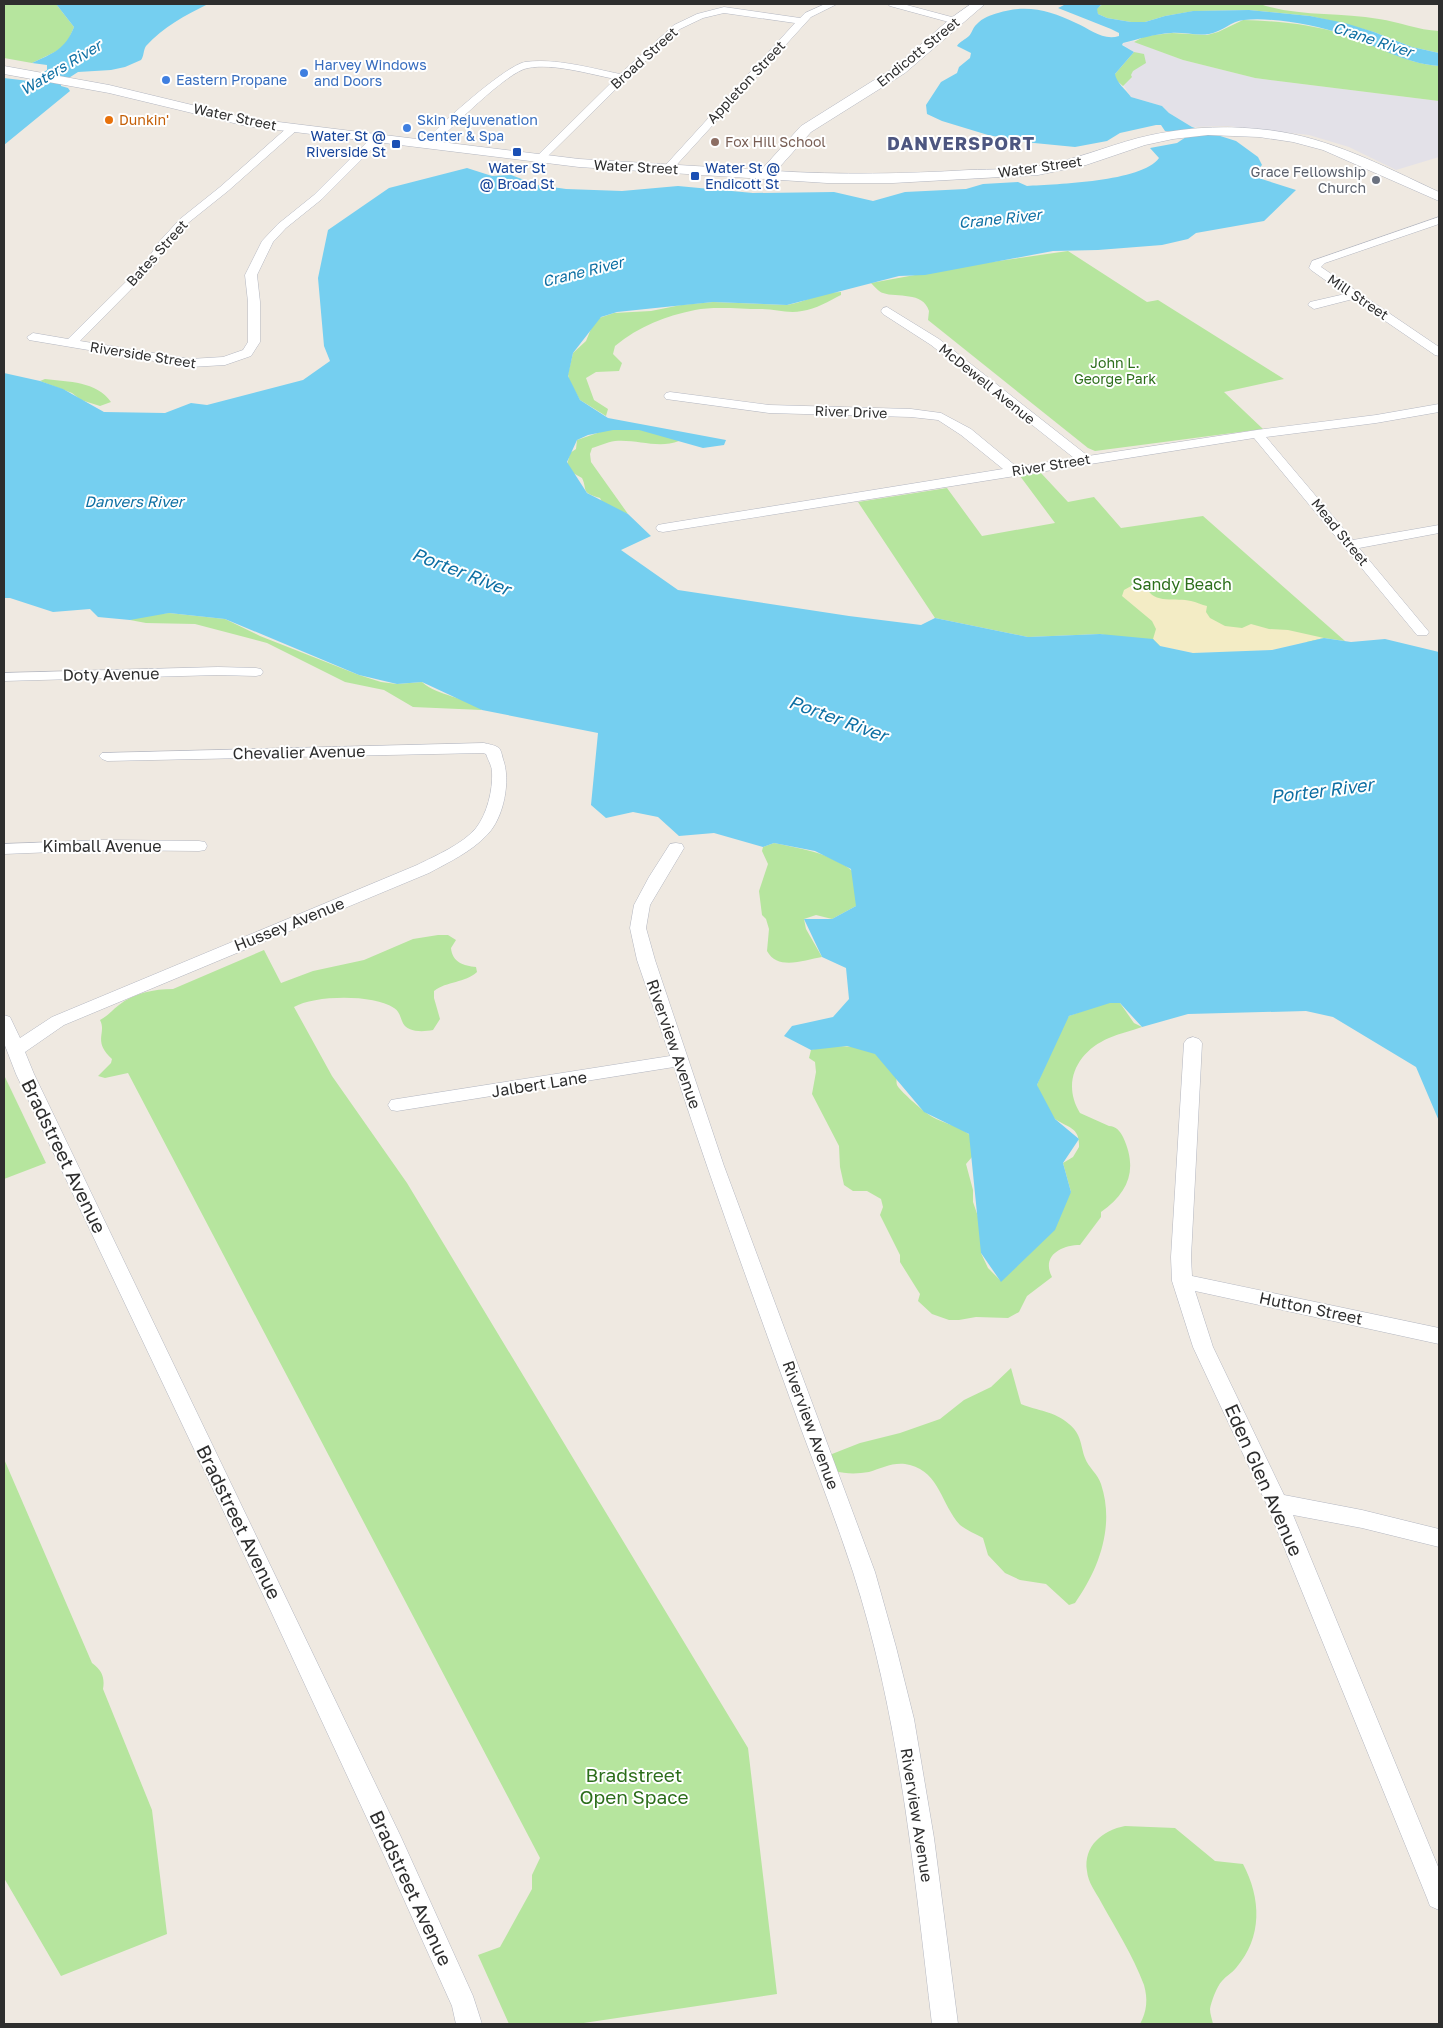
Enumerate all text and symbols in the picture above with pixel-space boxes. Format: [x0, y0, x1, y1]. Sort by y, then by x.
street label: Endicott Street [873, 13, 962, 90]
water label: Crane River [1331, 18, 1418, 61]
street label: Broad Street [607, 23, 681, 92]
water label: Waters River [17, 35, 106, 98]
street label: Appleton Street [703, 37, 788, 126]
place label: Harvey Windows and Doors [314, 56, 427, 89]
marker: Harvey Windows and Doors [298, 67, 310, 79]
place label: Eastern Propane [176, 71, 287, 88]
marker: Eastern Propane [160, 74, 172, 86]
street label: Water Street [192, 99, 278, 134]
place label: Dunkin' [119, 111, 169, 128]
place label: Skin Rejuvenation Center & Spa [417, 111, 538, 144]
marker: Dunkin' [103, 114, 115, 126]
marker: Skin Rejuvenation Center & Spa [401, 122, 413, 134]
place label: Water St @ Riverside St [306, 127, 386, 160]
district label: DANVERSPORT [887, 132, 1035, 154]
place label: Fox Hill School [725, 133, 826, 150]
marker: Fox Hill School [709, 136, 721, 148]
marker: Water St @ Riverside St [390, 138, 402, 150]
marker: Water St @ Broad St [511, 146, 523, 158]
street label: Water Street [997, 152, 1083, 181]
street label: Water Street [593, 156, 679, 177]
place label: Water St @ Broad St [479, 159, 555, 192]
place label: Water St @ Endicott St [705, 159, 780, 192]
place label: Grace Fellowship Church [1251, 163, 1366, 196]
marker: Water St @ Endicott St [689, 170, 701, 182]
marker: Grace Fellowship Church [1370, 174, 1382, 186]
water label: Crane River [958, 204, 1044, 231]
street label: Bates Street [122, 216, 191, 289]
water label: Crane River [540, 252, 627, 290]
street label: Mill Street [1325, 270, 1392, 323]
street label: Riverside Street [89, 338, 197, 371]
street label: McDewell Avenue [936, 340, 1039, 428]
park label: John L. George Park [1074, 354, 1156, 387]
street label: River Drive [814, 402, 888, 421]
street label: River Street [1010, 450, 1091, 479]
water label: Danvers River [84, 492, 186, 510]
street label: Mead Street [1308, 495, 1373, 569]
water label: Porter River [409, 542, 516, 601]
park label: Sandy Beach [1132, 574, 1232, 594]
street label: Doty Avenue [62, 663, 160, 685]
water label: Porter River [786, 690, 893, 747]
street label: Chevalier Avenue [233, 741, 365, 763]
water label: Porter River [1269, 772, 1377, 807]
street label: Kimball Avenue [42, 836, 162, 856]
street label: Hussey Avenue [231, 893, 347, 955]
street label: Riverview Avenue [642, 977, 706, 1111]
street label: Jalbert Lane [490, 1067, 588, 1101]
street label: Bradstreet Avenue [17, 1075, 112, 1237]
street label: Hutton Street [1257, 1287, 1365, 1329]
street label: Riverview Avenue [778, 1358, 844, 1492]
street label: Eden Glen Avenue [1221, 1400, 1308, 1560]
street label: Bradstreet Avenue [192, 1441, 287, 1603]
street label: Riverview Avenue [897, 1746, 937, 1884]
park label: Bradstreet Open Space [579, 1763, 689, 1808]
street label: Bradstreet Avenue [365, 1806, 458, 1969]

